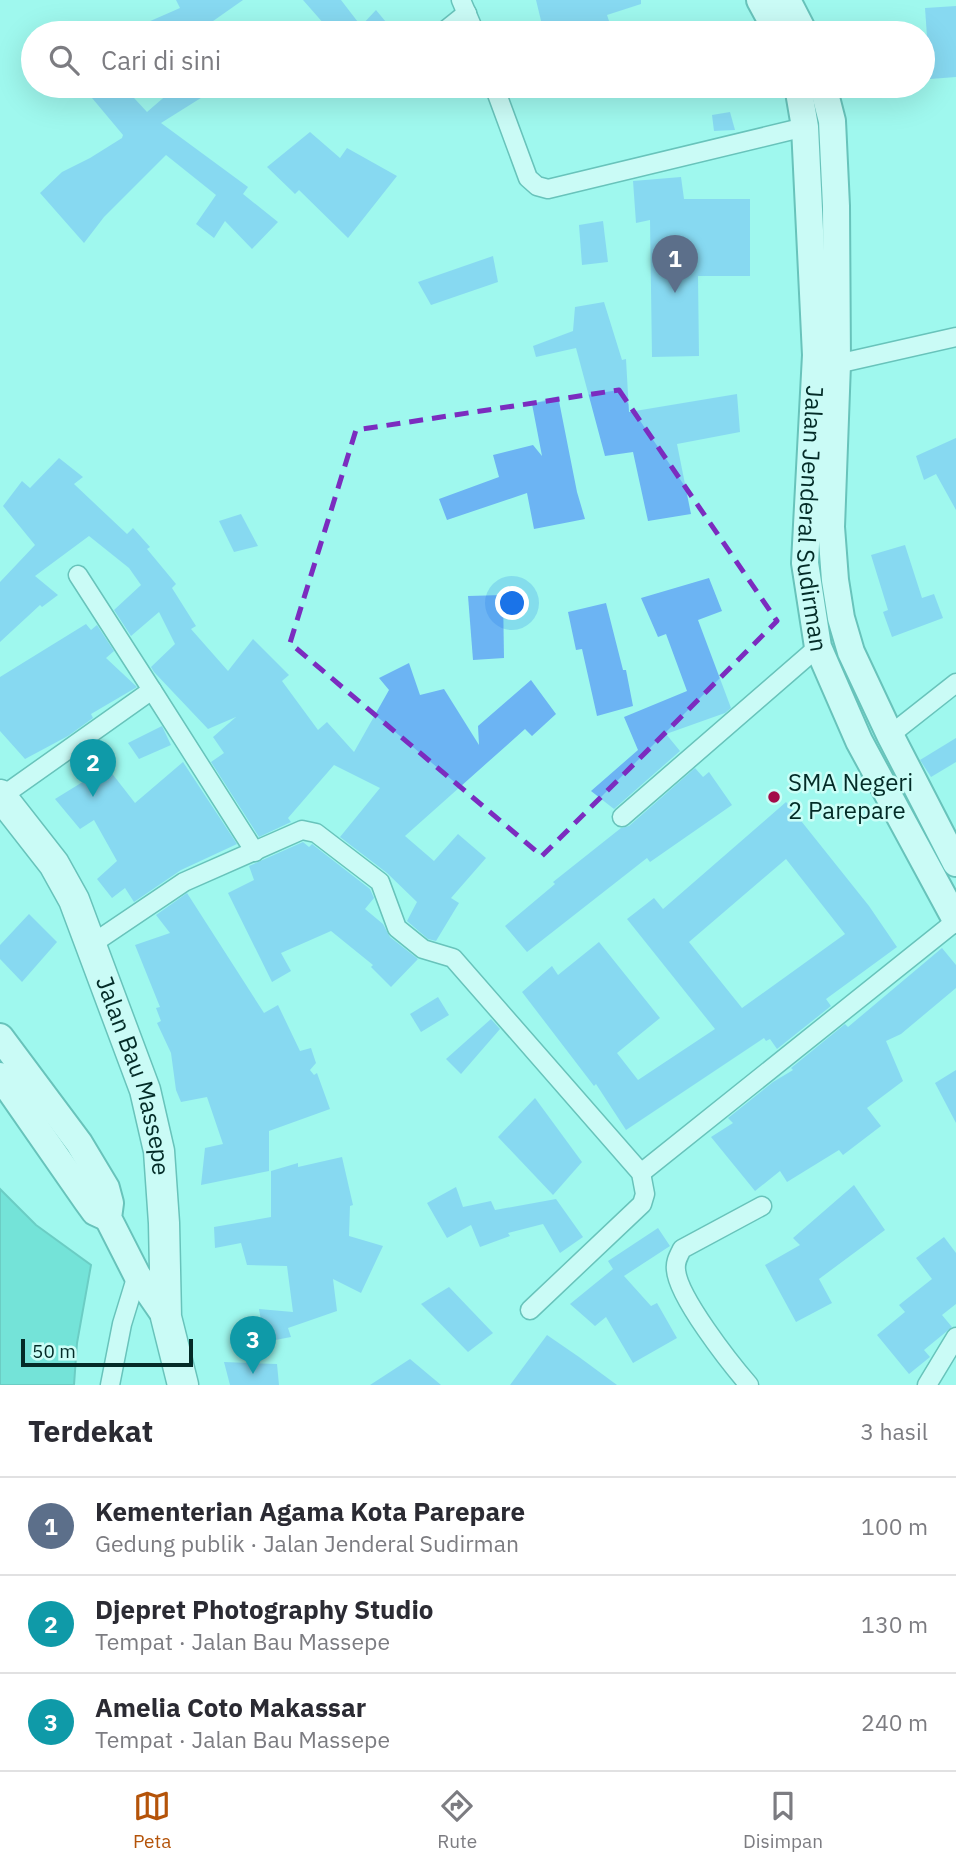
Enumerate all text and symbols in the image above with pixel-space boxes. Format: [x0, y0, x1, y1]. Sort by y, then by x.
search box [21, 21, 935, 98]
icon: search [45, 41, 83, 79]
text: Cari di sini [101, 43, 221, 77]
pin: 1 [652, 235, 698, 293]
street label: Jalan Jenderal Sudirman [790, 385, 835, 654]
your location [495, 586, 529, 620]
pin: 2 [70, 739, 116, 797]
place label: SMA Negeri 2 Parepare [788, 766, 913, 826]
marker: SMA Negeri 2 Parepare [766, 789, 782, 805]
street label: Jalan Bau Massepe [89, 971, 178, 1176]
pin: 3 [230, 1316, 276, 1374]
scale bar [21, 1336, 192, 1368]
text: 50 m [32, 1339, 76, 1363]
text: Terdekat [28, 1411, 153, 1450]
text: 3 hasil [860, 1416, 928, 1446]
text: Kementerian Agama Kota Parepare [95, 1494, 525, 1528]
text: 1 [44, 1511, 58, 1541]
text: 100 m [861, 1511, 928, 1541]
text: Gedung publik · Jalan Jenderal Sudirman [95, 1528, 519, 1558]
text: Djepret Photography Studio [95, 1592, 434, 1626]
text: 2 [44, 1609, 58, 1639]
text: 130 m [861, 1609, 928, 1639]
text: Tempat · Jalan Bau Massepe [95, 1626, 390, 1656]
text: Amelia Coto Makassar [95, 1690, 366, 1724]
text: 3 [44, 1707, 58, 1737]
text: 240 m [861, 1707, 928, 1737]
text: Tempat · Jalan Bau Massepe [95, 1724, 390, 1754]
tab: Peta [133, 1787, 171, 1853]
tab: Rute [437, 1787, 477, 1853]
tab: Disimpan [743, 1787, 823, 1853]

